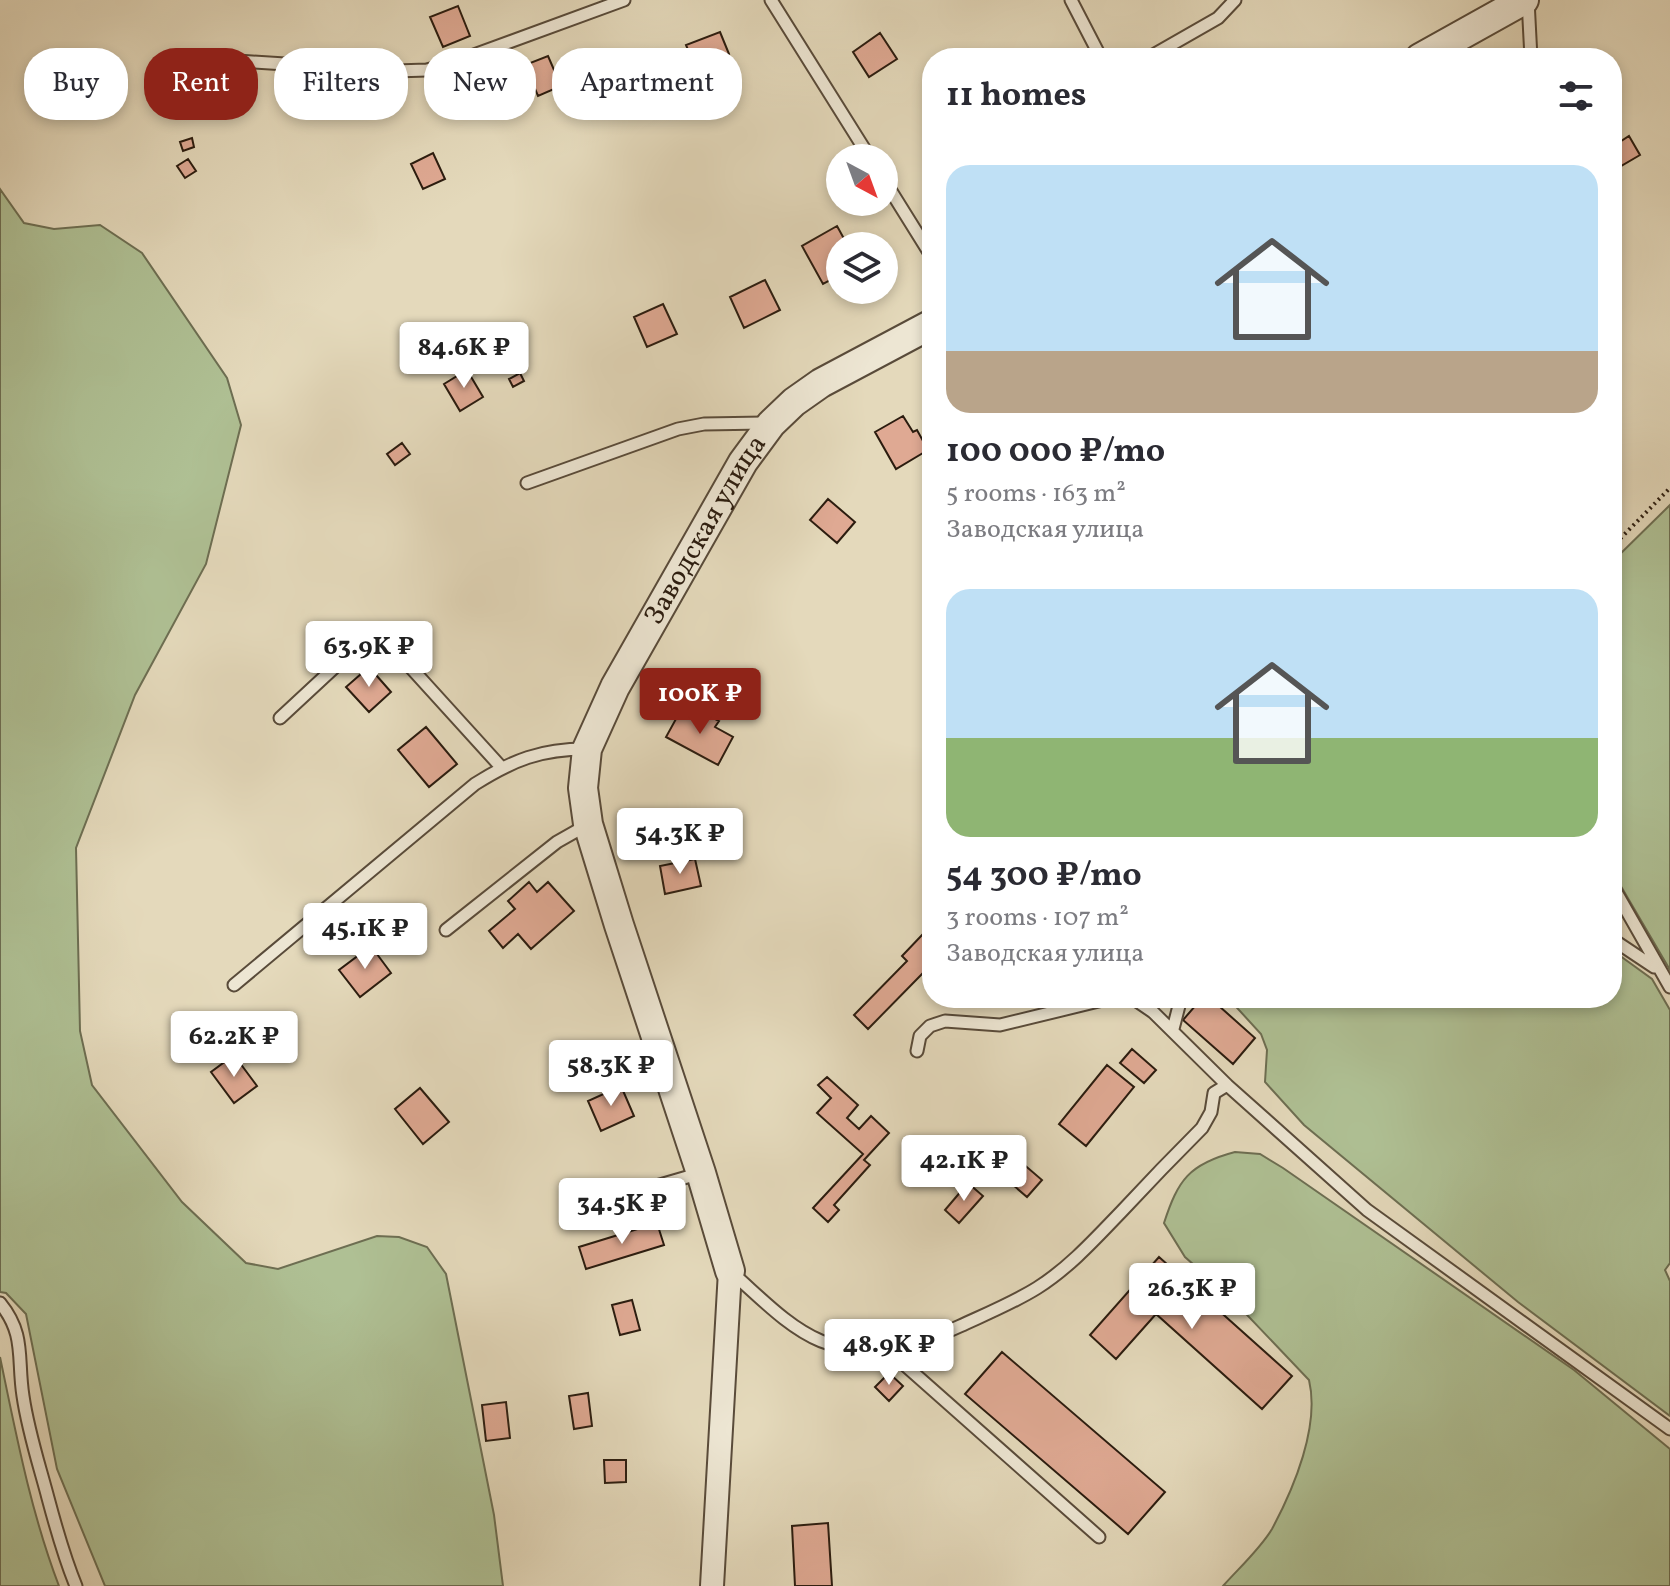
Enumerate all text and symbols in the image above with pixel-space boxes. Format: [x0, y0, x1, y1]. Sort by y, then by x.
chip: Buy [24, 48, 128, 120]
chip: Rent [144, 48, 258, 120]
chip: Filters [274, 48, 408, 120]
chip: New [424, 48, 536, 120]
chip: Apartment [552, 48, 742, 120]
text: 11 homes [946, 73, 1086, 120]
icon: filters [1554, 74, 1598, 118]
north arrow [826, 144, 898, 216]
map controls [826, 144, 898, 304]
icon: home [1200, 217, 1344, 361]
button: layers [826, 232, 898, 304]
pin: 84.6K ₽ [390, 322, 538, 390]
text: 84.6K ₽ [418, 330, 510, 366]
street label: Заводская улица [635, 427, 776, 632]
text: 100 000 ₽/mo [946, 429, 1165, 476]
text: 5 rooms · 163 m² [946, 476, 1126, 512]
text: Заводская улица [946, 512, 1144, 548]
pin: 63.9K ₽ [295, 621, 443, 689]
text: 63.9K ₽ [324, 629, 414, 665]
icon: home [1200, 641, 1344, 785]
pin: 100K ₽ [635, 668, 765, 736]
text: 100K ₽ [658, 676, 742, 712]
pin: 54.3K ₽ [606, 808, 754, 876]
text: 54.3K ₽ [635, 816, 725, 852]
text: 54 300 ₽/mo [946, 853, 1142, 900]
text: 3 rooms · 107 m² [946, 900, 1129, 936]
pin: 45.1K ₽ [291, 903, 439, 971]
text: 45.1K ₽ [321, 911, 409, 947]
text: Заводская улица [946, 936, 1144, 972]
pin: 62.2K ₽ [160, 1011, 308, 1079]
text: 62.2K ₽ [189, 1019, 279, 1055]
pin: 58.3K ₽ [537, 1040, 685, 1108]
text: 58.3K ₽ [567, 1048, 655, 1084]
pin: 42.1K ₽ [890, 1135, 1038, 1203]
text: 42.1K ₽ [920, 1143, 1008, 1179]
pin: 34.5K ₽ [548, 1178, 696, 1246]
text: 34.5K ₽ [577, 1186, 667, 1222]
pin: 26.3K ₽ [1118, 1263, 1266, 1331]
text: 26.3K ₽ [1147, 1271, 1237, 1307]
pin: 48.9K ₽ [815, 1319, 963, 1387]
text: 48.9K ₽ [843, 1327, 935, 1363]

